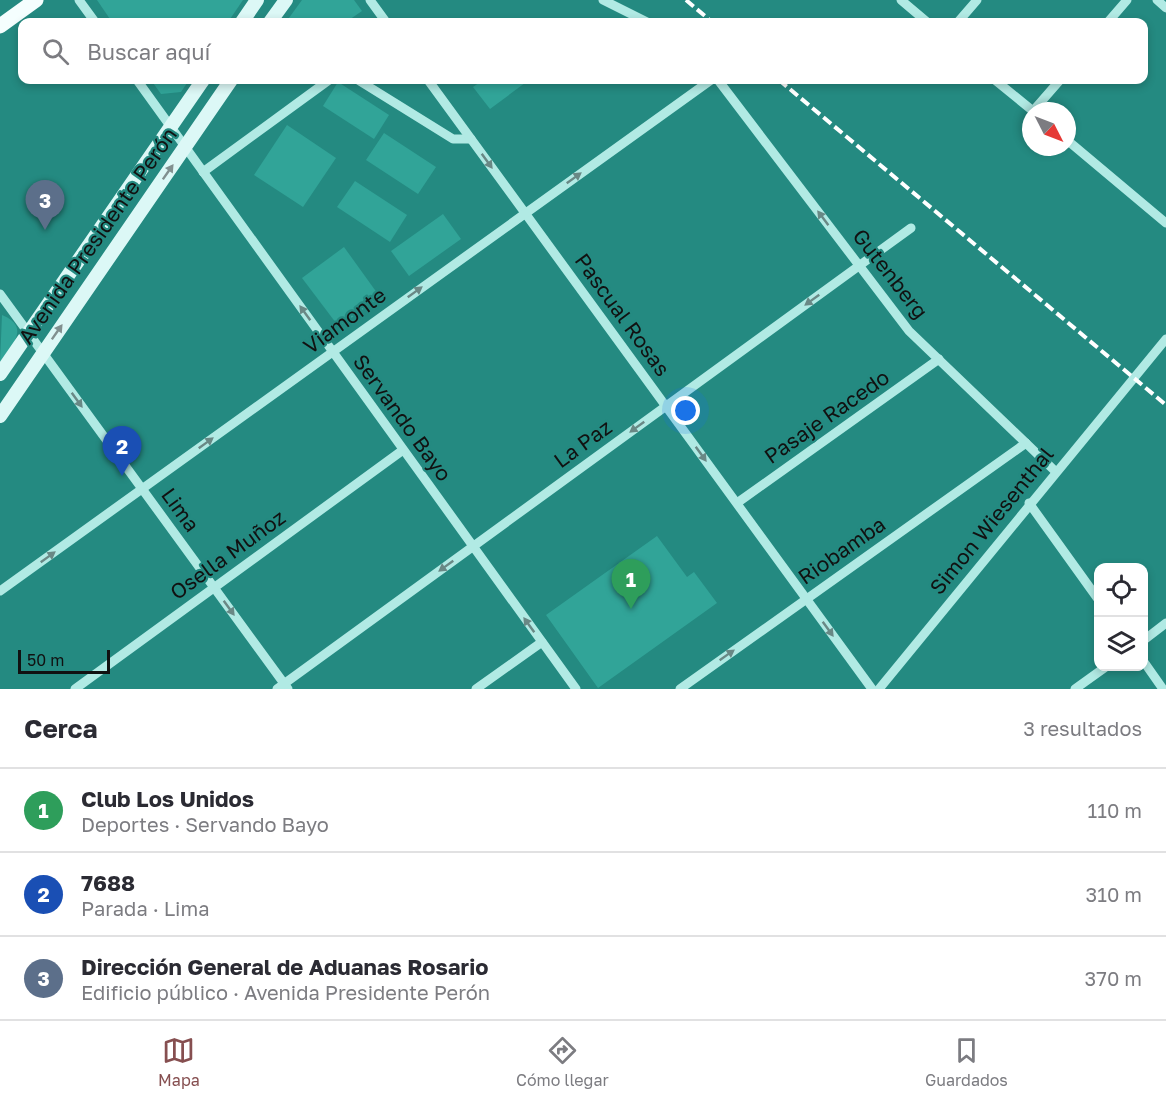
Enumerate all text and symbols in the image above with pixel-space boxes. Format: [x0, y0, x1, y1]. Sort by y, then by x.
search box [18, 18, 1148, 84]
icon: search [39, 35, 72, 68]
text: Buscar aquí [87, 38, 210, 65]
north arrow [1022, 102, 1076, 156]
street label: Avenida Presidente Perón [12, 122, 182, 349]
one-way arrow [481, 152, 493, 168]
one-way arrow [162, 164, 173, 180]
one-way arrow [566, 173, 581, 185]
pin: 3 [26, 180, 64, 230]
one-way arrow [817, 210, 829, 225]
street label: Gutenberg [848, 223, 934, 324]
street label: Pascual Rosas [570, 248, 676, 381]
street label: Viamonte [298, 281, 391, 359]
one-way arrow [407, 286, 423, 298]
one-way arrow [805, 294, 821, 306]
one-way arrow [299, 306, 311, 322]
one-way arrow [51, 325, 63, 341]
street label: Servando Bayo [348, 349, 458, 486]
street label: Pasaje Racedo [759, 364, 894, 469]
one-way arrow [71, 391, 83, 407]
your location [671, 396, 700, 425]
street label: La Paz [548, 413, 617, 473]
one-way arrow [630, 421, 646, 433]
pin: 2 [102, 426, 142, 476]
one-way arrow [197, 437, 213, 449]
street label: Simon Wiesenthal [924, 441, 1059, 599]
one-way arrow [695, 446, 707, 462]
street label: Lima [156, 482, 205, 536]
street label: Osella Muñoz [165, 504, 290, 605]
street label: Riobamba [793, 511, 890, 590]
one-way arrow [39, 551, 55, 563]
one-way arrow [438, 560, 453, 572]
pin: 1 [612, 560, 650, 609]
map controls [1094, 563, 1148, 671]
button: locate [1094, 563, 1148, 617]
one-way arrow [223, 600, 235, 616]
one-way arrow [524, 617, 536, 632]
button: layers [1094, 617, 1148, 671]
one-way arrow [822, 620, 834, 636]
scale bar [18, 647, 110, 674]
one-way arrow [719, 649, 735, 661]
text: 50 m [27, 650, 64, 670]
text: Cerca [24, 713, 98, 744]
text: 3 resultados [1023, 716, 1142, 740]
text: Club Los Unidos [81, 785, 254, 812]
text: 1 [38, 798, 49, 822]
text: 110 m [1088, 798, 1142, 822]
text: Deportes · Servando Bayo [81, 812, 329, 836]
text: 7688 [81, 869, 135, 896]
text: 2 [37, 882, 50, 906]
text: 310 m [1086, 882, 1142, 906]
text: Parada · Lima [81, 896, 209, 920]
text: Dirección General de Aduanas Rosario [81, 953, 488, 980]
text: 3 [37, 966, 50, 990]
text: 370 m [1085, 966, 1142, 990]
text: Edificio público · Avenida Presidente Perón [81, 980, 490, 1004]
tab: Mapa [158, 1034, 200, 1090]
tab: Cómo llegar [516, 1034, 609, 1090]
tab: Guardados [925, 1034, 1008, 1090]

